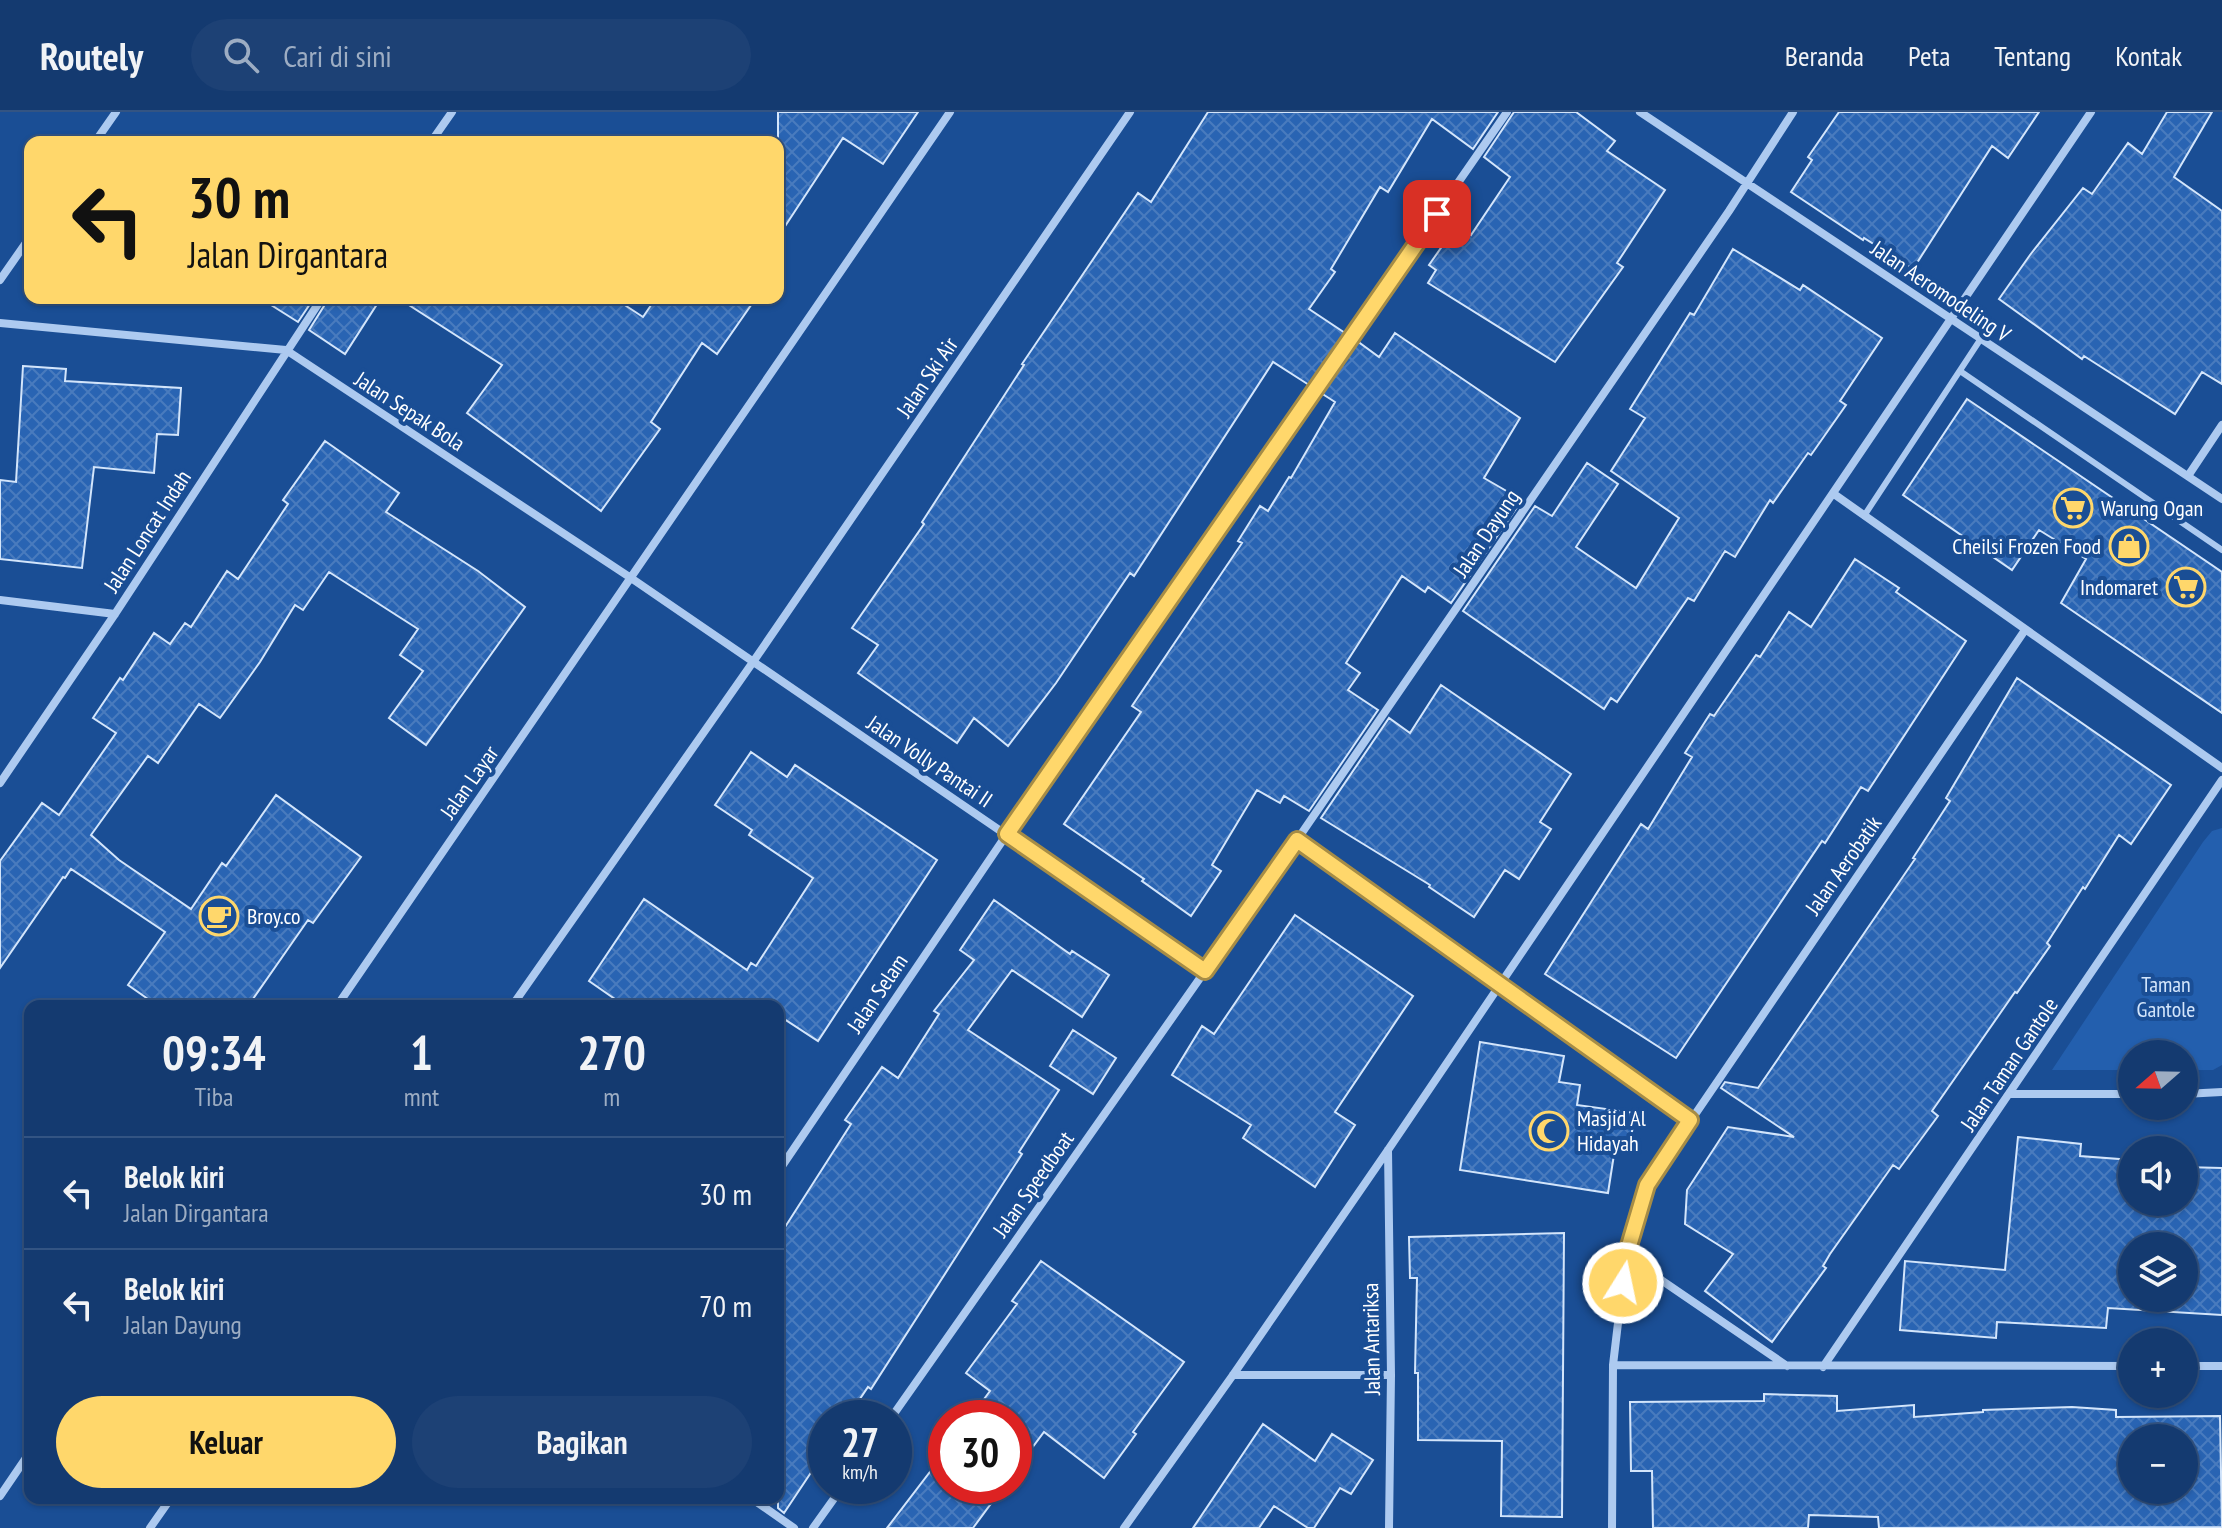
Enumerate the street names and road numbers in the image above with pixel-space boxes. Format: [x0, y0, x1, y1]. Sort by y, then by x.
street label: Jalan Aeromodeling V [1865, 233, 2017, 348]
street label: Jalan Ski Air [890, 332, 964, 423]
street label: Jalan Sepak Bola [349, 364, 470, 457]
street label: Jalan Loncat Indah [97, 465, 197, 598]
street label: Jalan Dayung [1446, 484, 1525, 583]
street label: Jalan Volly Pantai II [861, 708, 998, 813]
street label: Jalan Layar [433, 740, 504, 825]
street label: Jalan Aerobatik [1798, 810, 1887, 921]
street label: Jalan Selam [840, 948, 914, 1039]
street label: Jalan Taman Gantole [1954, 992, 2064, 1137]
street label: Jalan Speedboat [986, 1126, 1080, 1243]
street label: Jalan Antariksa [1356, 1283, 1386, 1396]

